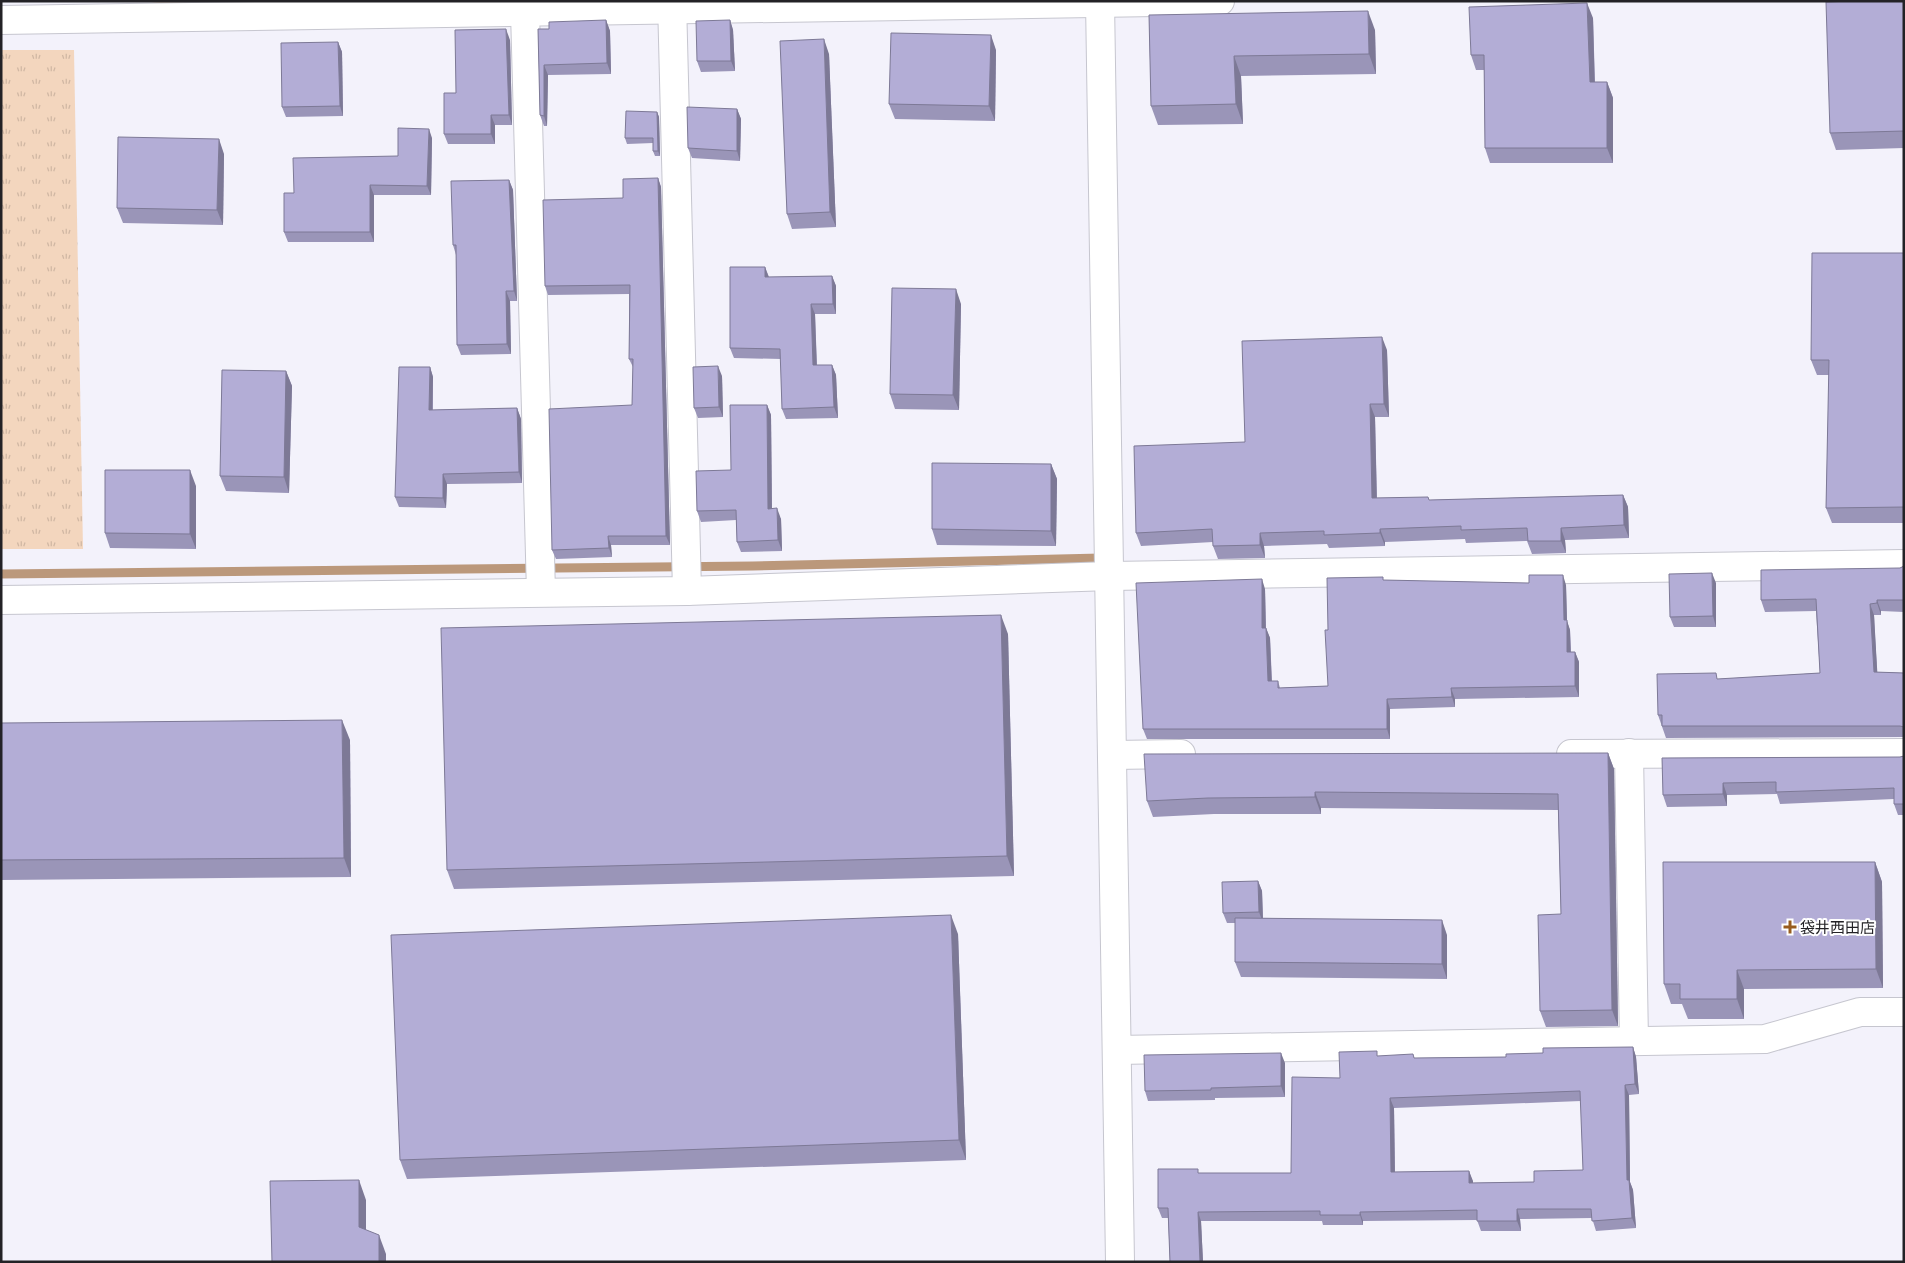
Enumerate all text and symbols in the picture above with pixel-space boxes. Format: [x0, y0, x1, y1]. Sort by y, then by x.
place label: 袋井西田店 [1800, 918, 1875, 937]
marker: 袋井西田店 [1784, 921, 1796, 933]

